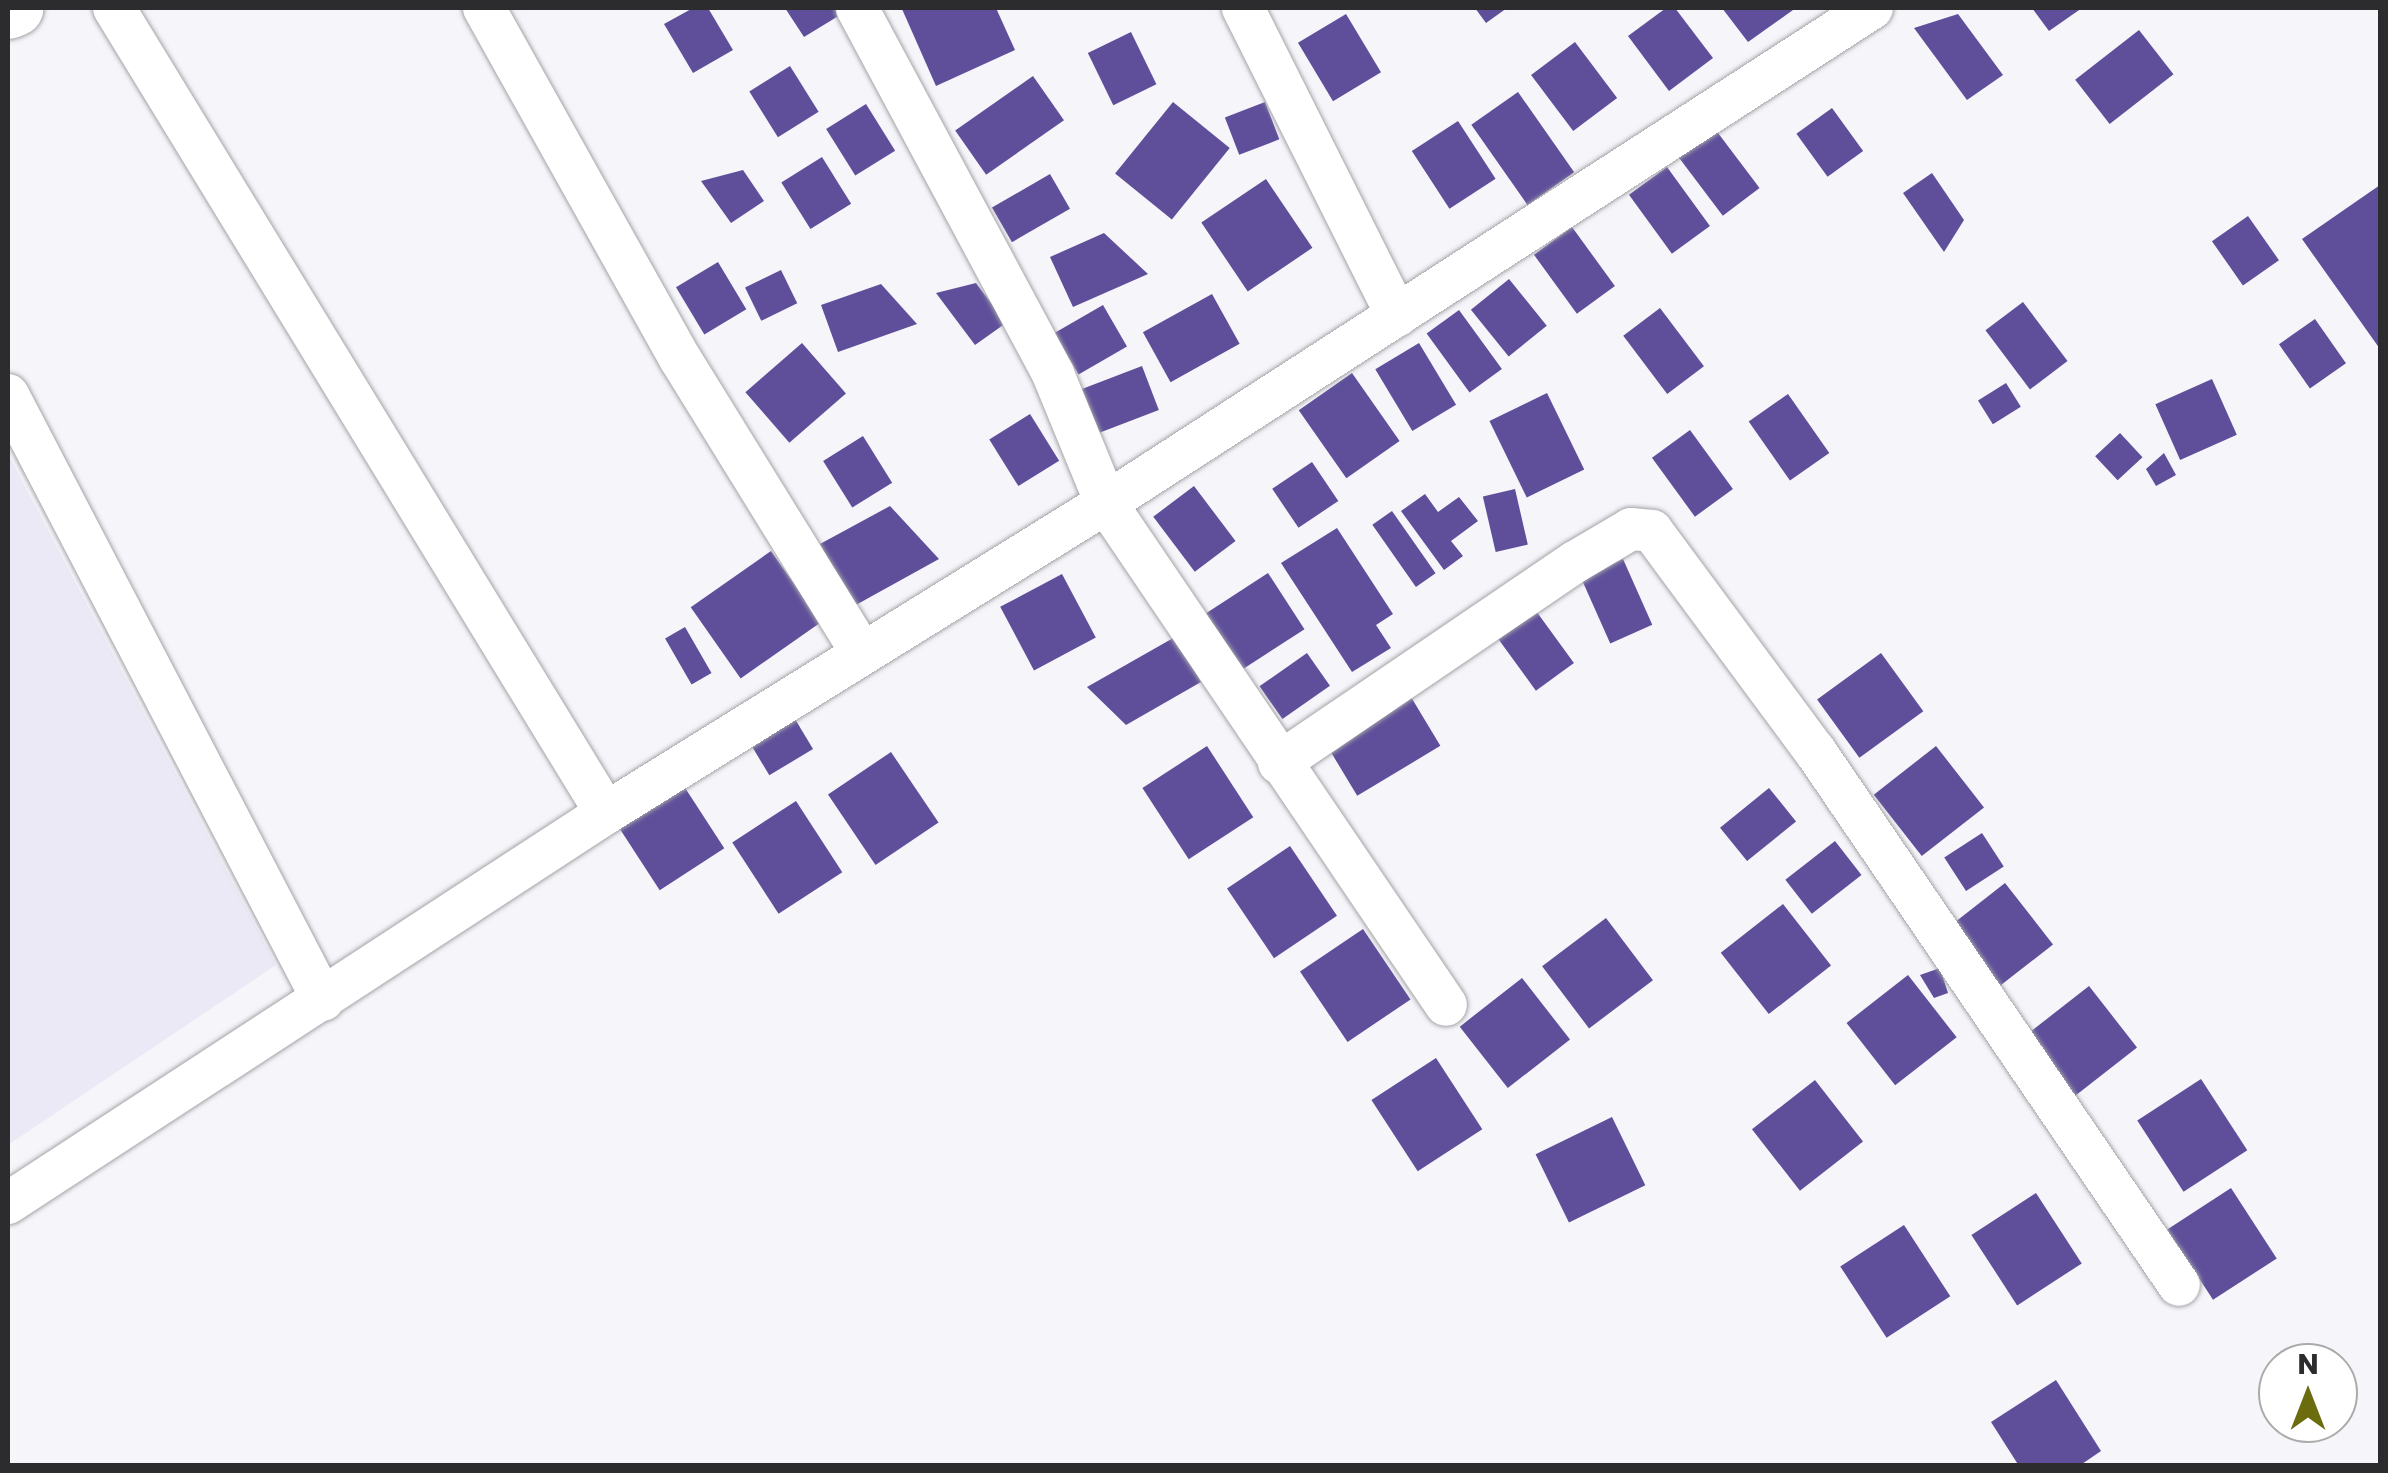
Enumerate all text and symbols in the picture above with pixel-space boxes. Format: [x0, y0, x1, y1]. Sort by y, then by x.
north arrow [2258, 1343, 2358, 1443]
text: N [2297, 1345, 2319, 1384]

